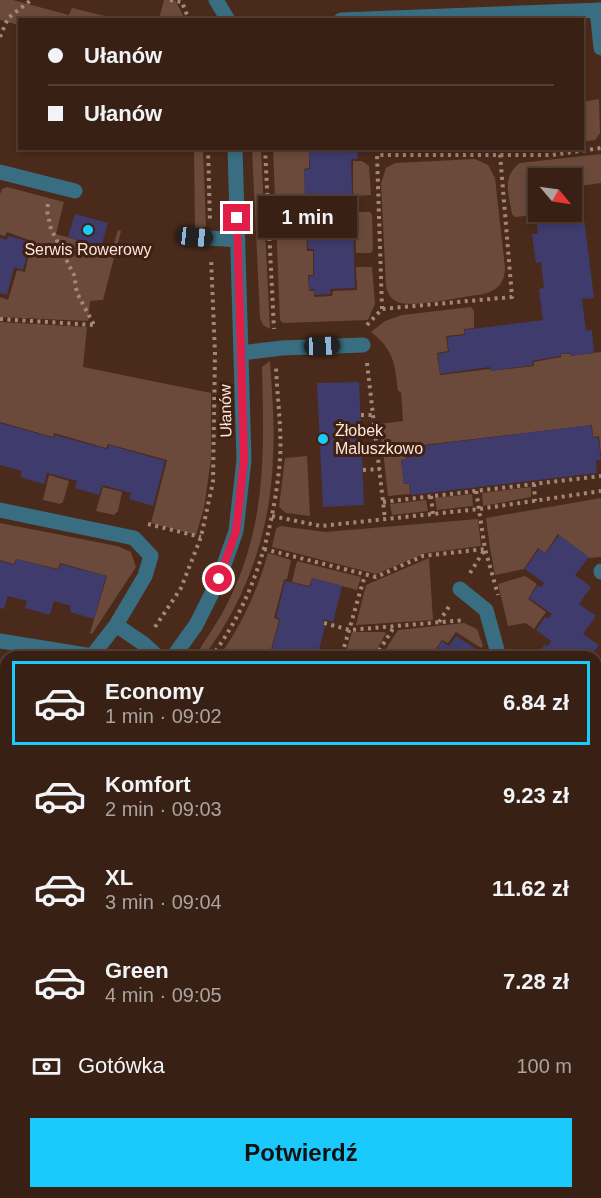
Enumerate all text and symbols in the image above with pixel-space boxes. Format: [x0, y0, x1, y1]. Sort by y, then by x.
text: Ułanów [84, 43, 162, 68]
text: Ułanów [84, 101, 162, 126]
north arrow [528, 168, 582, 222]
map controls [528, 168, 582, 222]
callout: 1 min [258, 197, 357, 239]
route end [223, 204, 250, 231]
text: 1 min [281, 206, 334, 228]
marker: Serwis Rowerowy [81, 223, 95, 237]
car [176, 226, 214, 248]
place label: Serwis Rowerowy [24, 241, 152, 258]
car [304, 336, 340, 356]
street label: Ułanów [217, 384, 234, 438]
place label: Żłobek Maluszkowo [335, 421, 423, 457]
marker: Żłobek Maluszkowo [316, 432, 330, 446]
route start [205, 565, 232, 592]
icon: car [33, 676, 87, 730]
text: Economy [105, 679, 204, 704]
text: 6.84 zł [503, 690, 569, 715]
text: 1 min · 09:02 [105, 705, 222, 727]
icon: car [33, 769, 87, 823]
text: Komfort [105, 772, 191, 797]
text: 9.23 zł [503, 783, 569, 808]
text: 2 min · 09:03 [105, 798, 222, 820]
icon: car [33, 862, 87, 916]
text: XL [105, 865, 133, 890]
text: 11.62 zł [492, 876, 569, 901]
text: 3 min · 09:04 [105, 891, 222, 913]
icon: car [33, 955, 87, 1009]
text: Green [105, 958, 169, 983]
text: 7.28 zł [503, 969, 569, 994]
text: 4 min · 09:05 [105, 984, 222, 1006]
icon: cash [30, 1050, 63, 1083]
text: Gotówka [78, 1053, 165, 1078]
text: 100 m [516, 1055, 572, 1077]
button: Potwierdź [30, 1118, 572, 1187]

